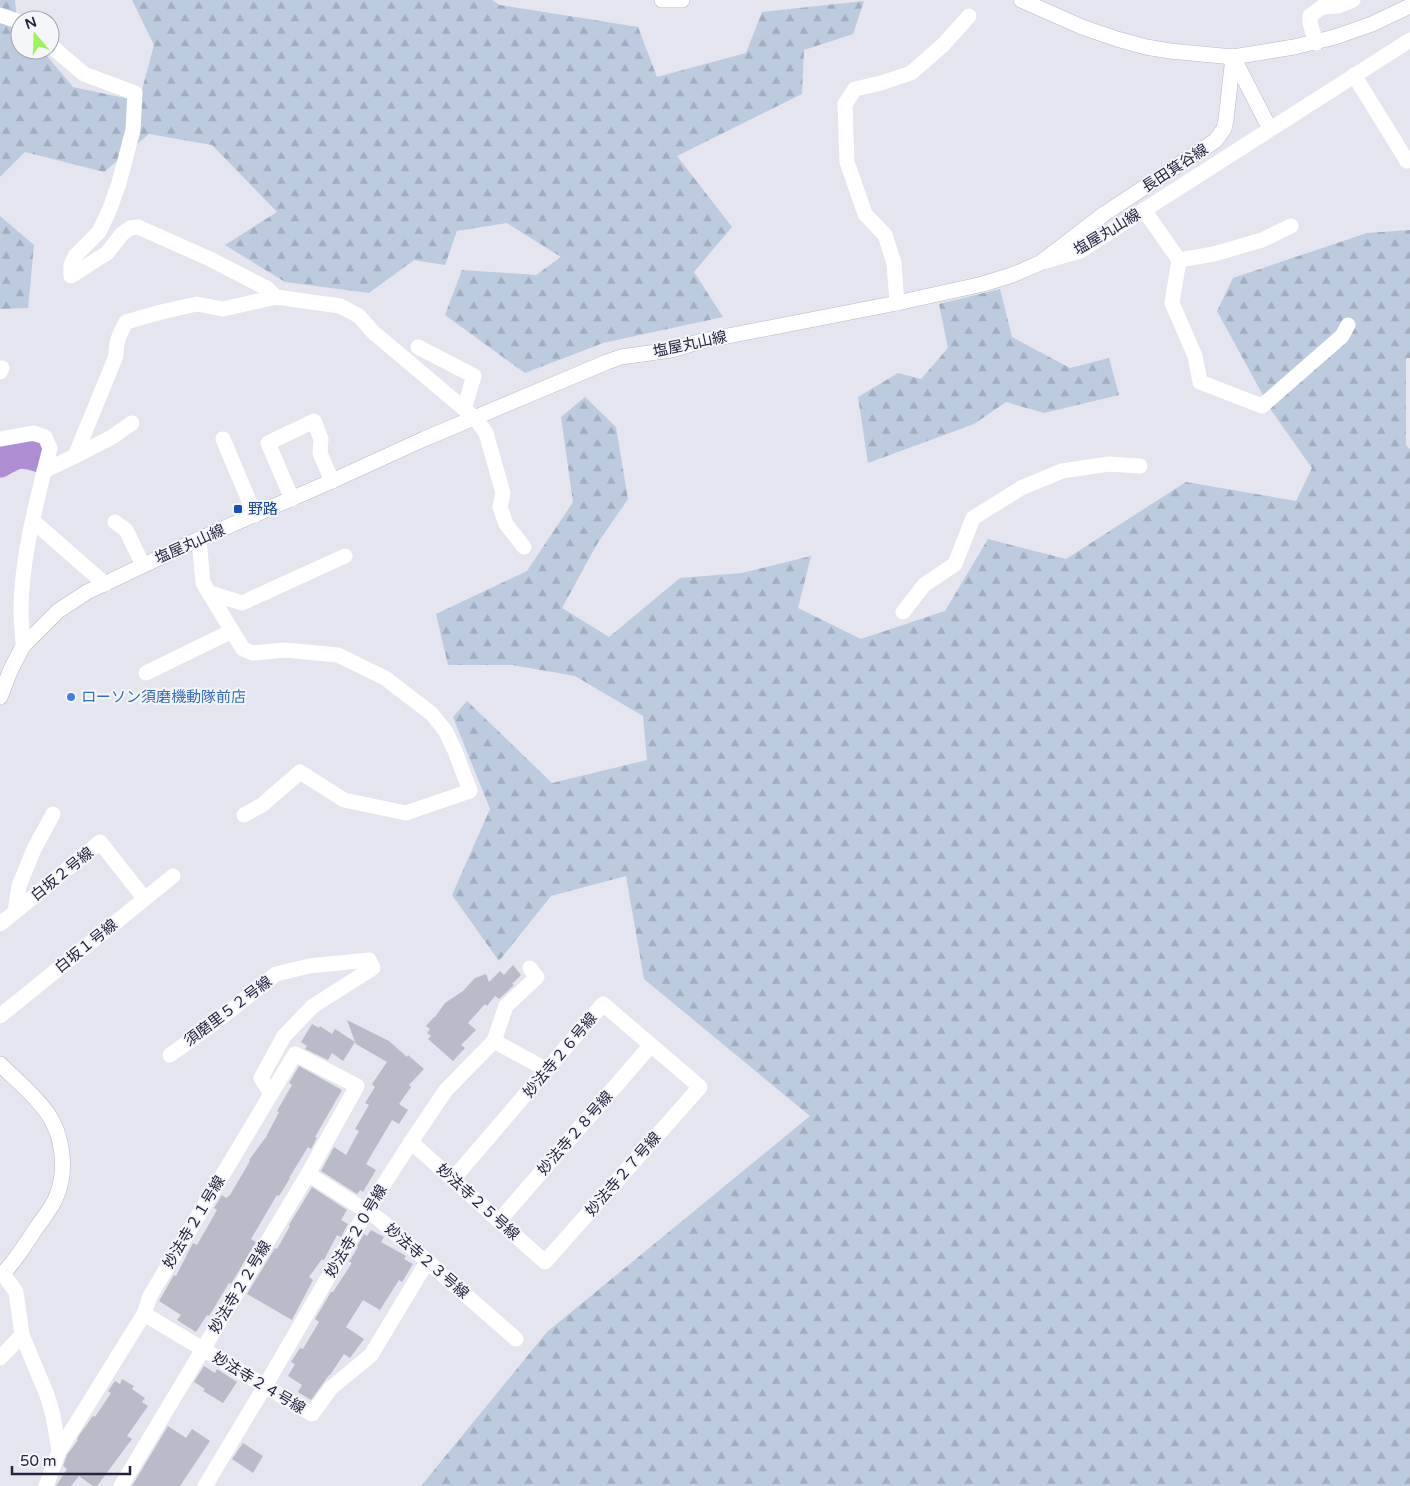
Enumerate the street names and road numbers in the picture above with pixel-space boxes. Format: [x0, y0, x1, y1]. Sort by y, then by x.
street label: 長田箕谷線 [1139, 140, 1211, 196]
street label: 塩屋丸山線 [1070, 205, 1144, 259]
street label: 塩屋丸山線 [651, 327, 729, 361]
street label: 塩屋丸山線 [152, 521, 228, 567]
street label: 白坂２号線 [27, 843, 97, 905]
street label: 白坂１号線 [51, 915, 121, 977]
street label: 須磨里５２号線 [181, 972, 275, 1050]
street label: 妙法寺２６号線 [519, 1009, 601, 1101]
street label: 妙法寺２８号線 [534, 1087, 616, 1179]
street label: 妙法寺２７号線 [582, 1128, 664, 1220]
street label: 妙法寺２５号線 [433, 1160, 523, 1244]
street label: 妙法寺２１号線 [159, 1172, 229, 1272]
street label: 妙法寺２０号線 [321, 1181, 391, 1281]
street label: 妙法寺２３号線 [381, 1220, 473, 1302]
street label: 妙法寺２２号線 [205, 1237, 275, 1337]
street label: 妙法寺２４号線 [209, 1348, 309, 1418]

